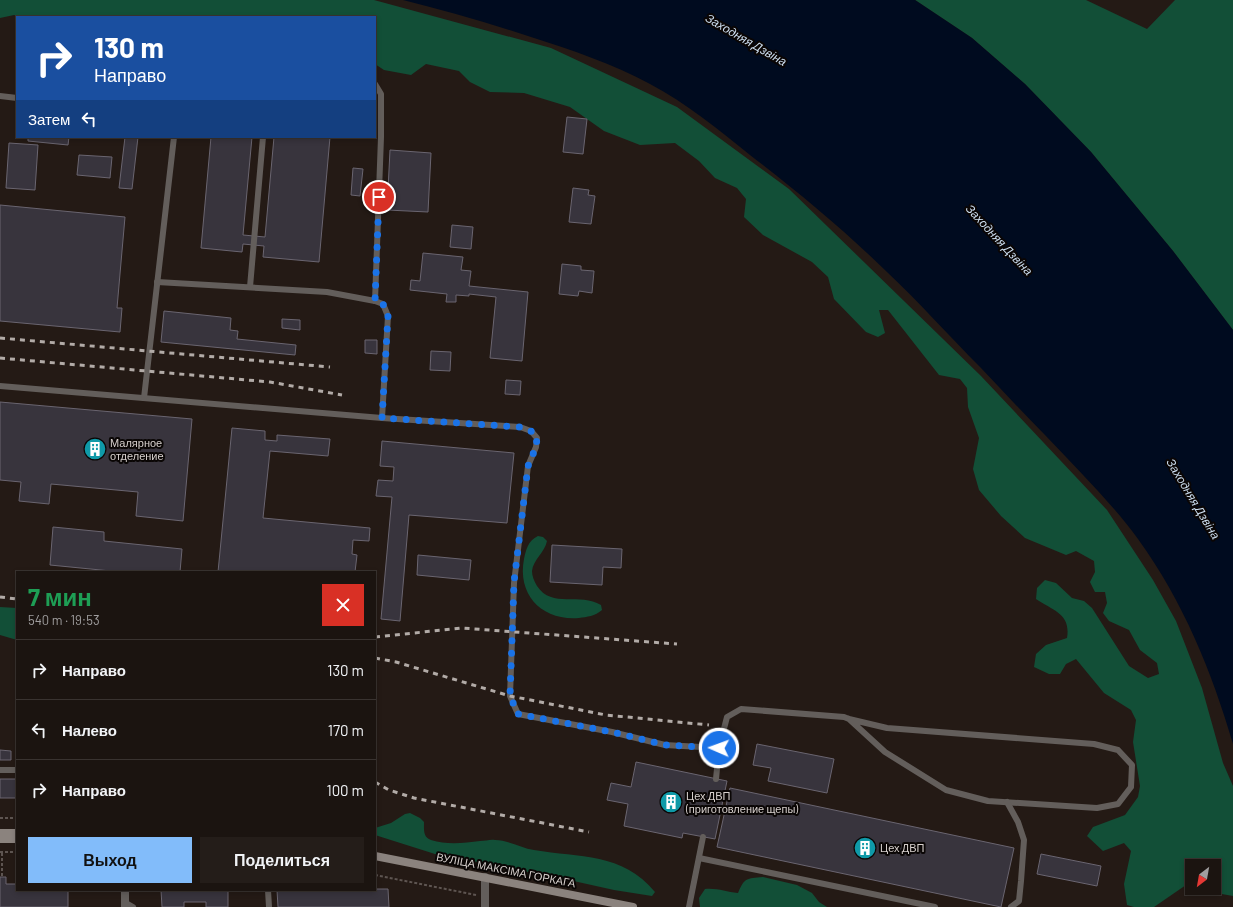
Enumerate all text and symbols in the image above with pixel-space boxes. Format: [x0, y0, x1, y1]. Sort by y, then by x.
water label: Заходняя Дзвіна [703, 10, 790, 69]
text: 130 m [94, 30, 164, 64]
icon: right [28, 32, 80, 84]
text: Направо [94, 64, 166, 86]
icon: left [78, 108, 100, 130]
text: Затем [28, 110, 70, 128]
pin [362, 180, 396, 214]
icon: arrive [368, 186, 390, 208]
water label: Заходняя Дзвіна [963, 201, 1036, 278]
building icon: Малярное отделение [82, 436, 108, 462]
place label: Малярное отделение [110, 436, 164, 462]
water label: Заходняя Дзвіна [1163, 456, 1224, 542]
text: 7 мин [28, 582, 92, 611]
button: close [322, 584, 364, 626]
text: 540 m · 19:53 [28, 612, 100, 628]
icon: right [28, 659, 50, 681]
text: Направо [62, 661, 126, 679]
text: 130 m [327, 661, 364, 679]
icon: left [28, 719, 50, 741]
text: Налево [62, 721, 117, 739]
text: 170 m [328, 721, 364, 739]
position arrow [698, 727, 740, 769]
icon: right [28, 779, 50, 801]
text: Направо [62, 781, 126, 799]
text: 100 m [326, 781, 364, 799]
building icon: Цех ДВП (приготовление щепы) [658, 789, 684, 815]
place label: Цех ДВП (приготовление щепы) [685, 789, 798, 815]
building icon: Цех ДВП [852, 835, 878, 861]
button: Выход [28, 837, 192, 883]
button: Поделиться [200, 837, 364, 883]
place label: Цех ДВП [880, 841, 924, 854]
street label: ВУЛІЦА МАКСІМА ГОРКАГА [435, 850, 577, 890]
north arrow [1185, 859, 1221, 895]
map controls [1185, 859, 1221, 895]

